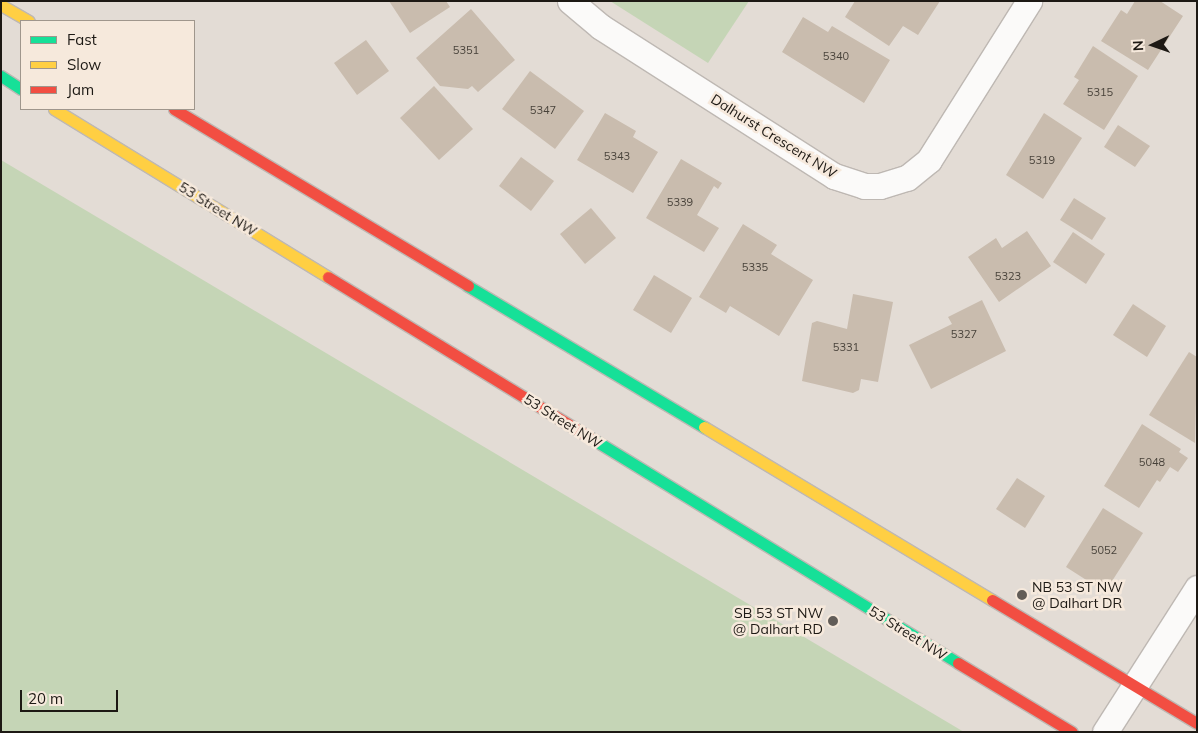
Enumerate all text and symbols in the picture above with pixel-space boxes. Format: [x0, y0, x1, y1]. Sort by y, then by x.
legend [20, 20, 195, 110]
north arrow [1128, 20, 1178, 70]
text: Fast [67, 30, 97, 49]
text: N [1129, 40, 1147, 52]
house number: 5351 [453, 43, 479, 57]
house number: 5340 [823, 49, 849, 63]
text: Slow [67, 55, 101, 74]
text: Jam [67, 80, 94, 99]
house number: 5315 [1087, 85, 1113, 99]
street label: Dalhurst Crescent NW [708, 90, 840, 182]
house number: 5347 [530, 103, 556, 117]
house number: 5343 [604, 149, 630, 163]
house number: 5319 [1029, 153, 1055, 167]
street label: 53 Street NW [176, 178, 260, 240]
house number: 5339 [667, 195, 693, 209]
house number: 5335 [742, 260, 768, 274]
house number: 5323 [995, 269, 1021, 283]
house number: 5327 [951, 327, 977, 341]
house number: 5331 [833, 340, 859, 354]
street label: 53 Street NW [521, 390, 605, 452]
house number: 5048 [1139, 455, 1165, 469]
house number: 5052 [1091, 543, 1117, 557]
place label: NB 53 ST NW @ Dalhart DR [1032, 579, 1123, 612]
marker: NB 53 ST NW @ Dalhart DR [1016, 589, 1028, 601]
street label: 53 Street NW [866, 602, 950, 664]
place label: SB 53 ST NW @ Dalhart RD [733, 605, 823, 638]
marker: SB 53 ST NW @ Dalhart RD [827, 615, 839, 627]
scale bar [22, 680, 120, 712]
text: 20 m [28, 689, 63, 708]

